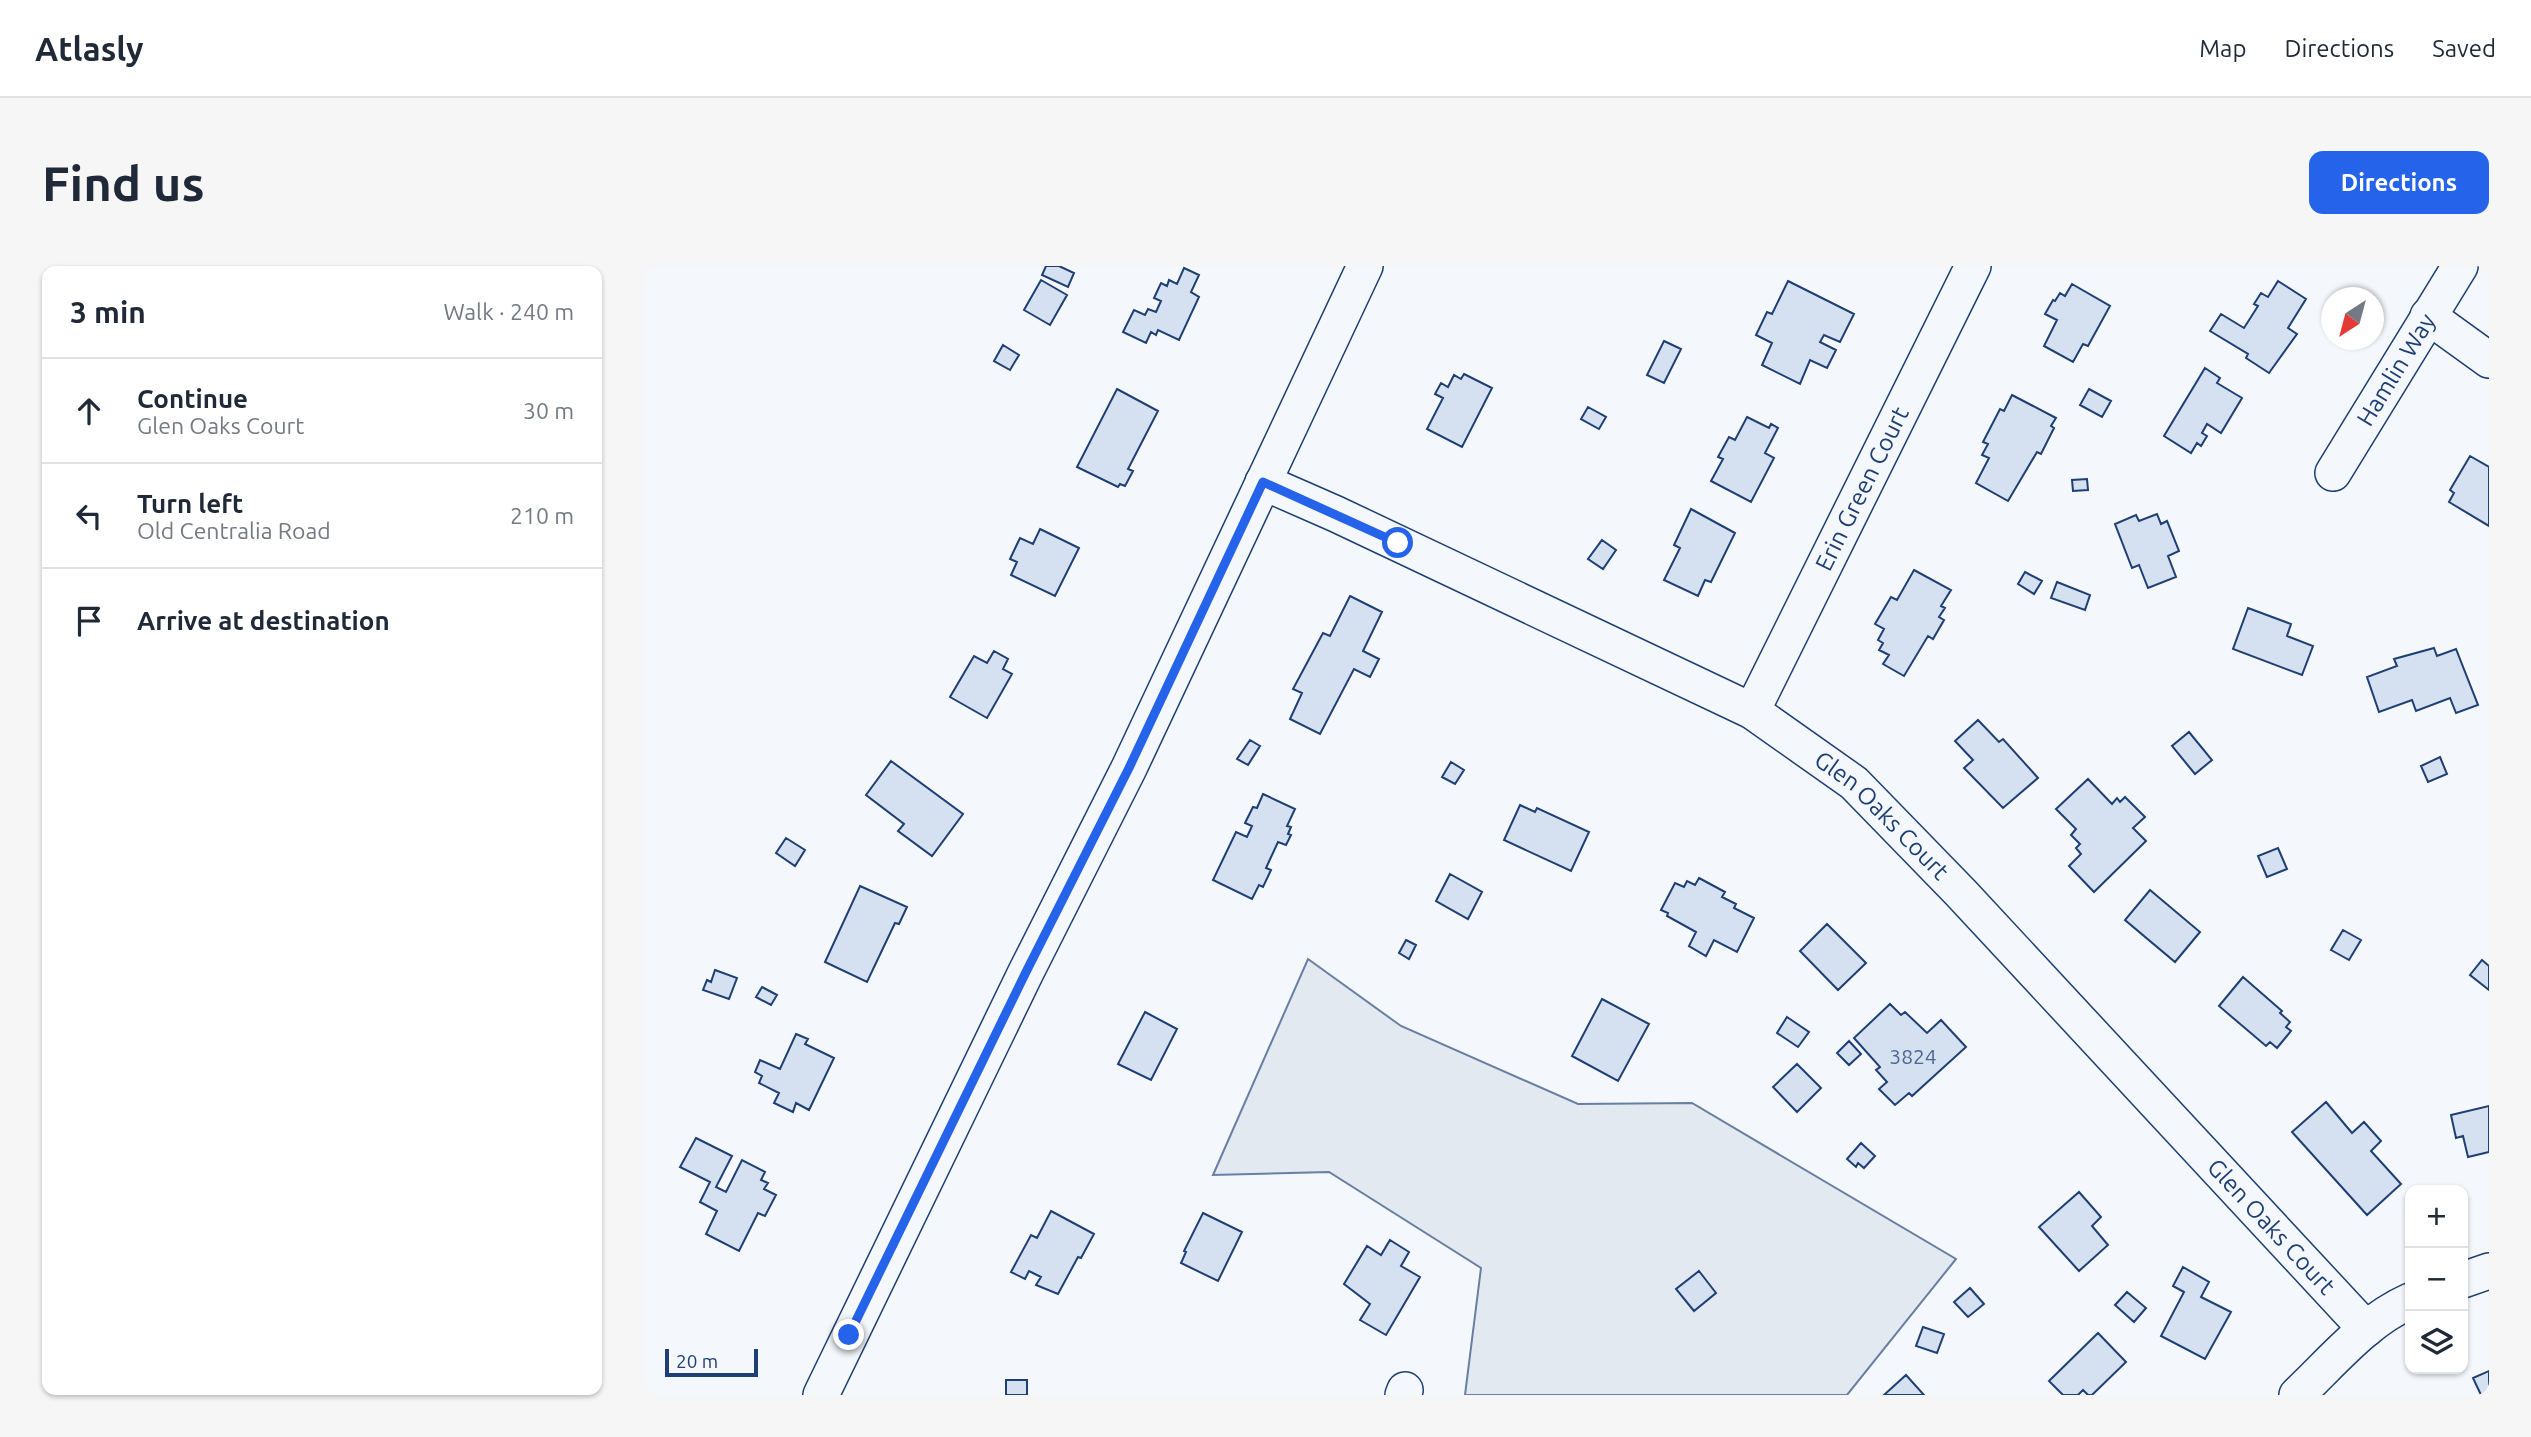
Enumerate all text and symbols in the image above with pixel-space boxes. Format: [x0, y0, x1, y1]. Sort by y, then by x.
text: Atlasly [35, 30, 144, 67]
text: Map [2199, 35, 2246, 62]
text: Directions [2284, 35, 2394, 62]
text: Saved [2432, 35, 2496, 62]
button: Directions [2309, 151, 2489, 214]
text: Find us [42, 155, 205, 210]
north arrow [2321, 287, 2384, 350]
text: 3 min [70, 295, 146, 329]
text: Walk · 240 m [443, 299, 574, 324]
street label: Hamlin Way [2351, 308, 2441, 431]
text: Continue [137, 384, 248, 413]
icon: ahead [70, 392, 108, 430]
text: 30 m [523, 398, 574, 423]
street label: Erin Green Court [1810, 402, 1914, 575]
text: Glen Oaks Court [137, 413, 304, 438]
text: Turn left [137, 489, 243, 518]
icon: left [70, 497, 108, 535]
text: 210 m [510, 503, 574, 528]
text: Old Centralia Road [137, 518, 331, 543]
route start [1382, 527, 1413, 558]
icon: arrive [70, 602, 108, 640]
text: Arrive at destination [137, 606, 390, 635]
street label: Glen Oaks Court [1810, 745, 1955, 885]
house number: 3824 [1889, 1044, 1937, 1068]
street label: Glen Oaks Court [2202, 1153, 2341, 1300]
map controls [2405, 1185, 2468, 1374]
button: + [2405, 1185, 2468, 1248]
button: − [2405, 1248, 2468, 1311]
button: layers [2405, 1311, 2468, 1374]
route end [833, 1319, 864, 1350]
scale bar [665, 1346, 758, 1378]
text: 20 m [676, 1350, 718, 1372]

